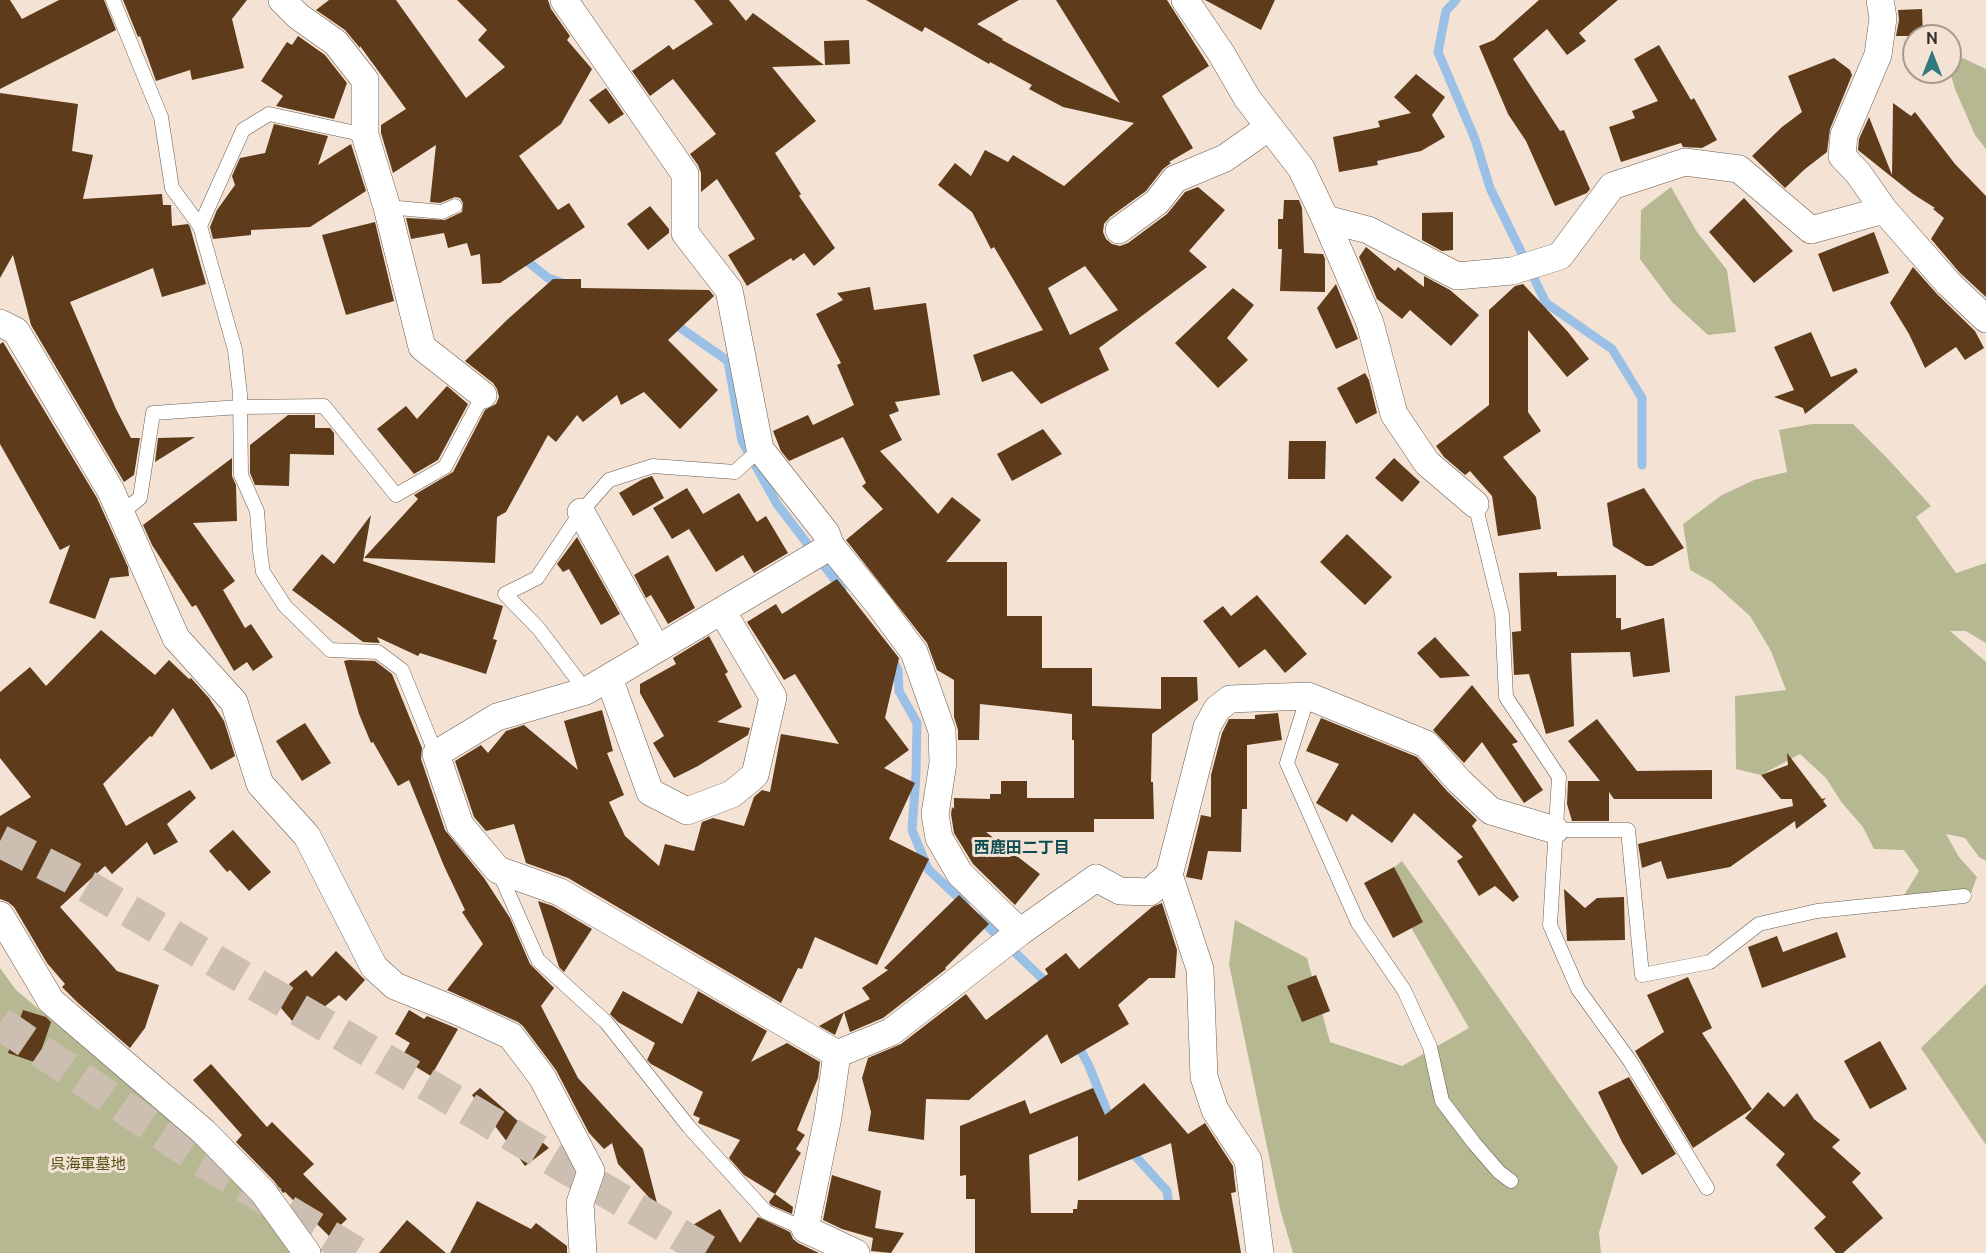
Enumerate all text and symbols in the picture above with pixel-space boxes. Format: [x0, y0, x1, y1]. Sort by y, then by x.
north arrow [1902, 24, 1962, 84]
text: N [1926, 29, 1938, 47]
district label: 西鹿田二丁目 [974, 838, 1070, 858]
park label: 呉海軍墓地 [51, 1155, 125, 1173]

